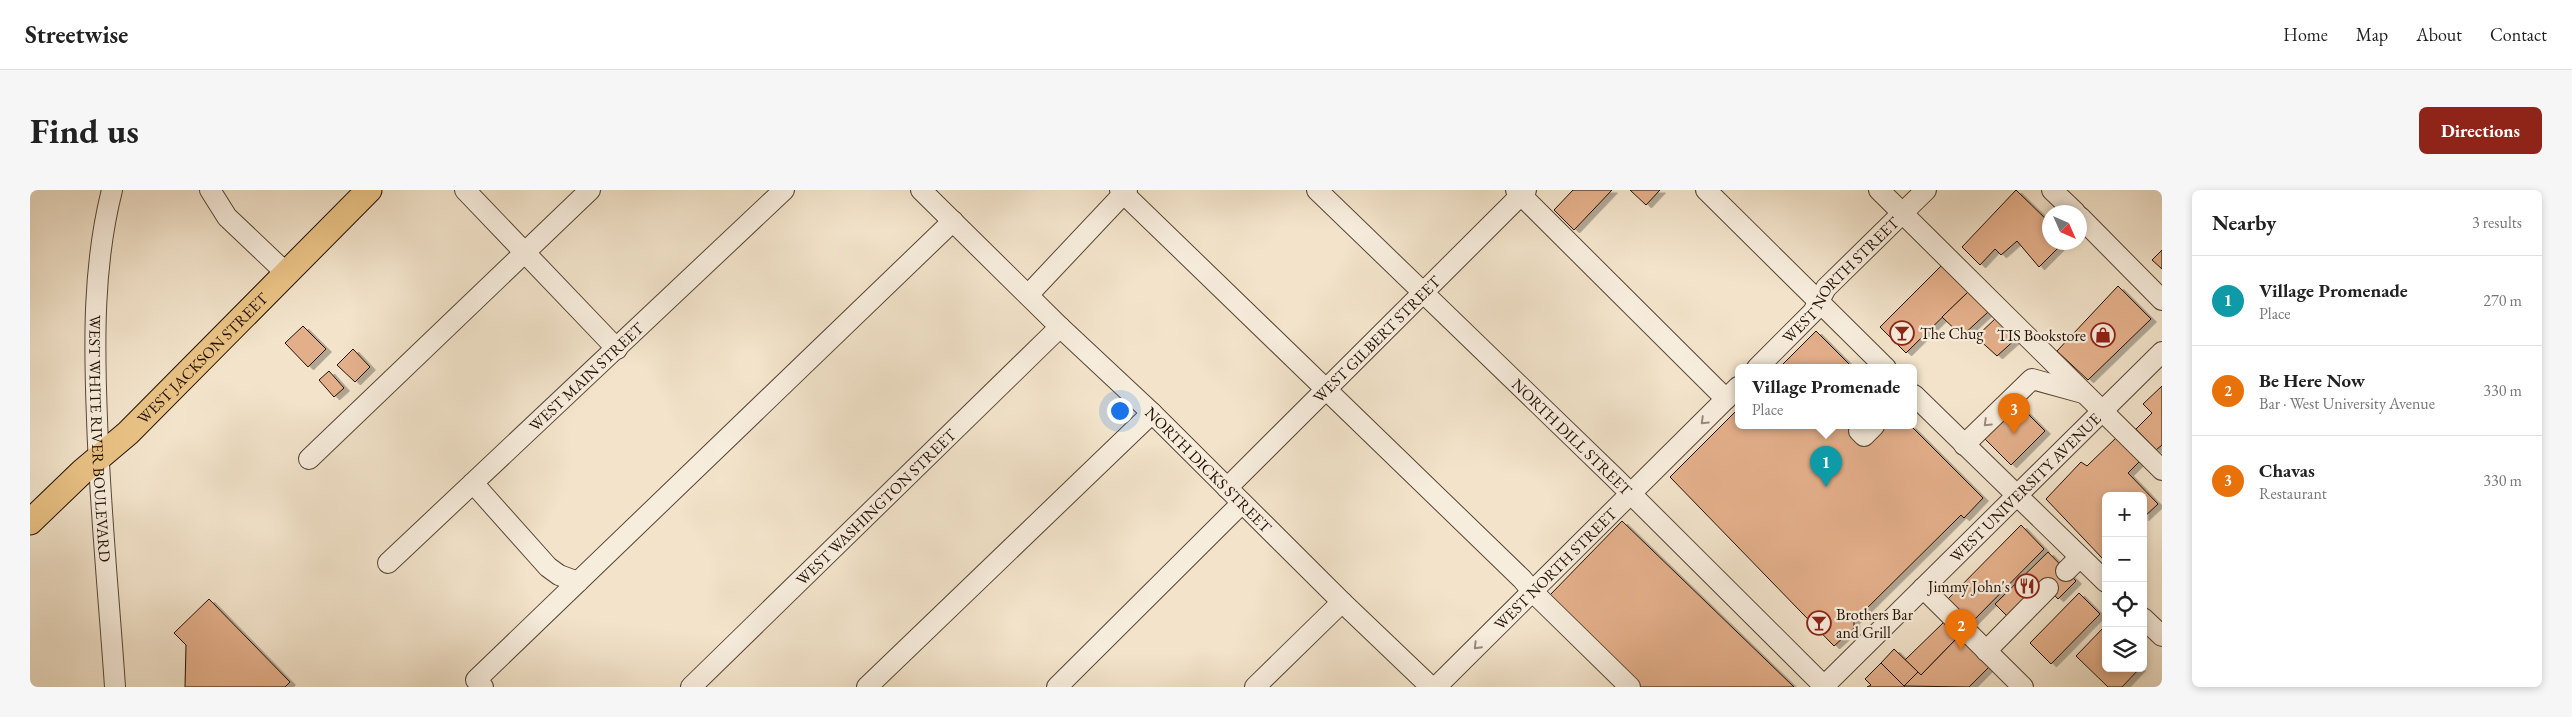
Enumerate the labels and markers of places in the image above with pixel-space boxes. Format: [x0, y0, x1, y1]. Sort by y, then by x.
bar icon: The Chug [1889, 320, 1915, 346]
shop icon: TIS Bookstore [2090, 322, 2116, 348]
place label: The Chug [1920, 323, 1984, 344]
place label: TIS Bookstore [1997, 325, 2086, 346]
pin: 3 [1998, 393, 2030, 434]
pin: 1 [1810, 446, 1842, 487]
restaurant icon: Jimmy John's [2014, 573, 2040, 599]
place label: Jimmy John's [1926, 576, 2010, 597]
place label: Brothers Bar and Grill [1836, 604, 1914, 643]
pin: 2 [1945, 609, 1977, 650]
bar icon: Brothers Bar and Grill [1806, 610, 1832, 636]

